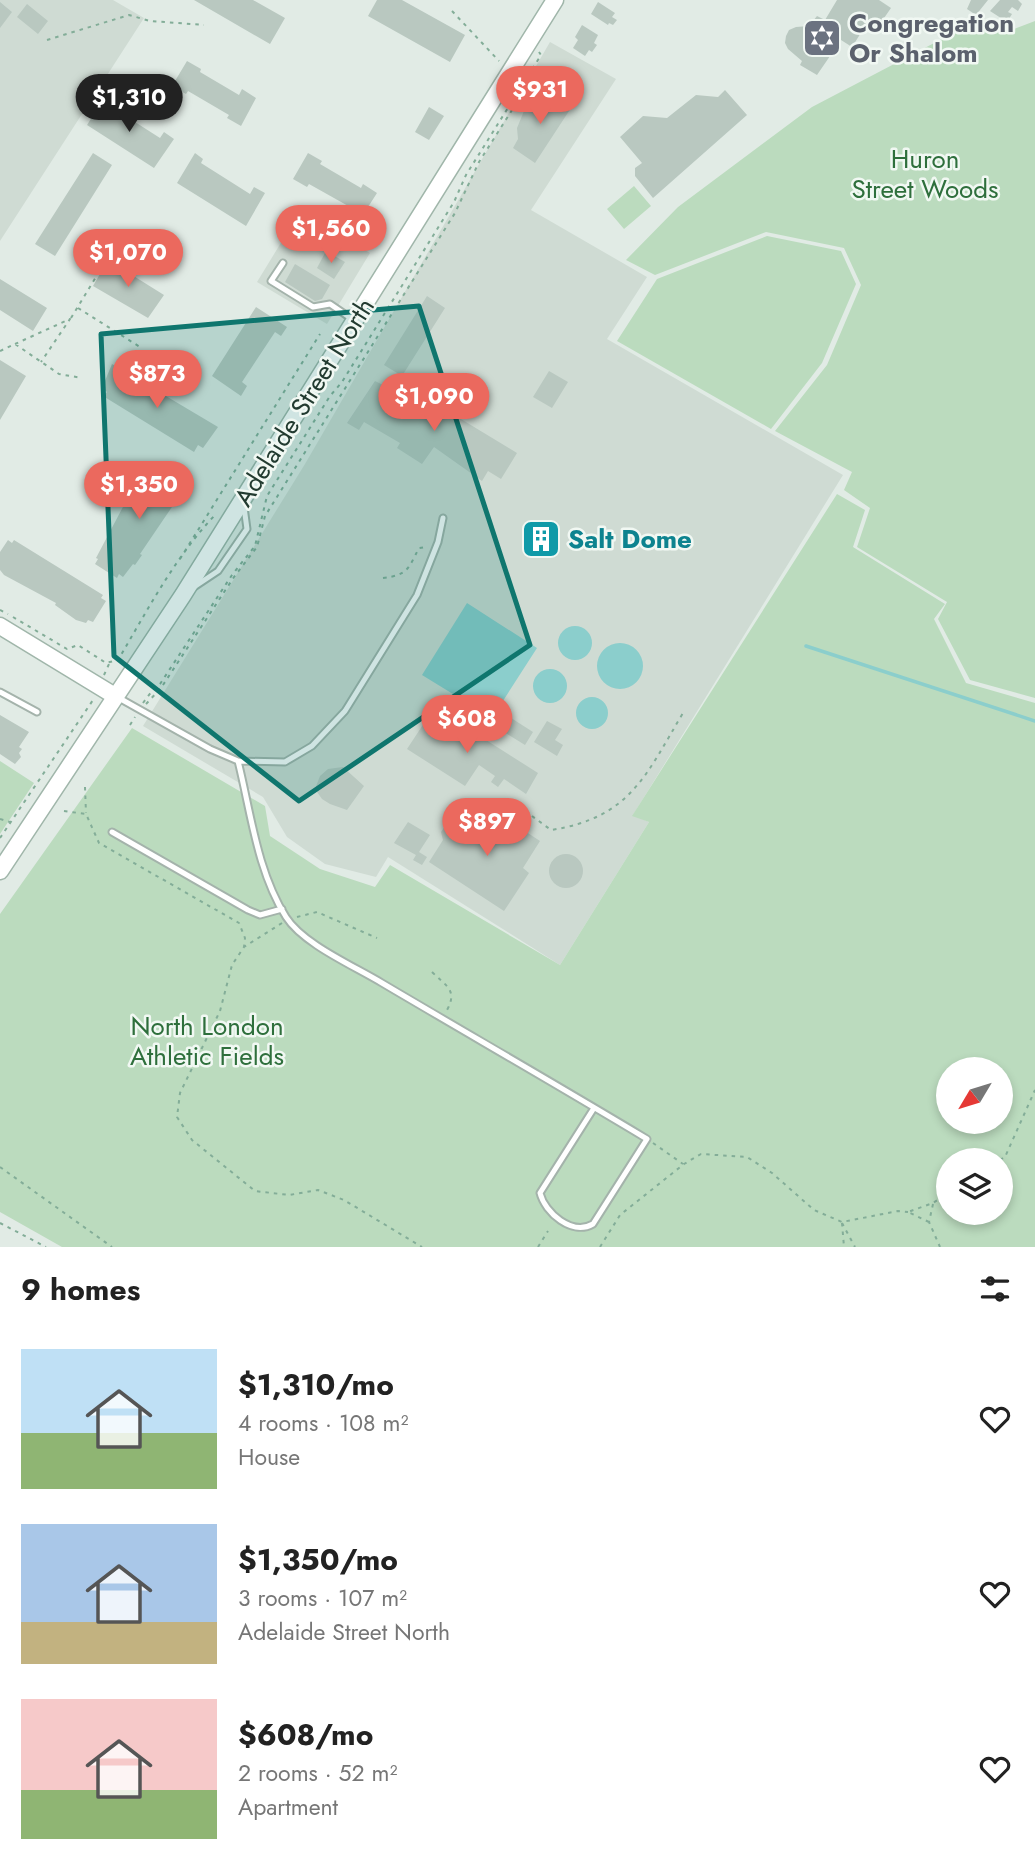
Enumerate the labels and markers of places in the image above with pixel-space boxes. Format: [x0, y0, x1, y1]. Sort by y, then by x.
place label: Congregation Or Shalom [849, 4, 1014, 72]
synagogue icon: Congregation Or Shalom [801, 17, 843, 59]
pin: $931 [499, 66, 581, 126]
pin: $1,310 [72, 74, 186, 134]
pin: $1,560 [274, 205, 388, 265]
pin: $1,070 [71, 230, 185, 289]
pin: $873 [116, 350, 198, 410]
pin: $1,090 [377, 374, 491, 433]
pin: $1,350 [82, 462, 196, 521]
building icon: Salt Dome [520, 518, 562, 560]
place label: Salt Dome [568, 520, 692, 558]
pin: $608 [426, 696, 508, 755]
pin: $897 [446, 798, 528, 858]

